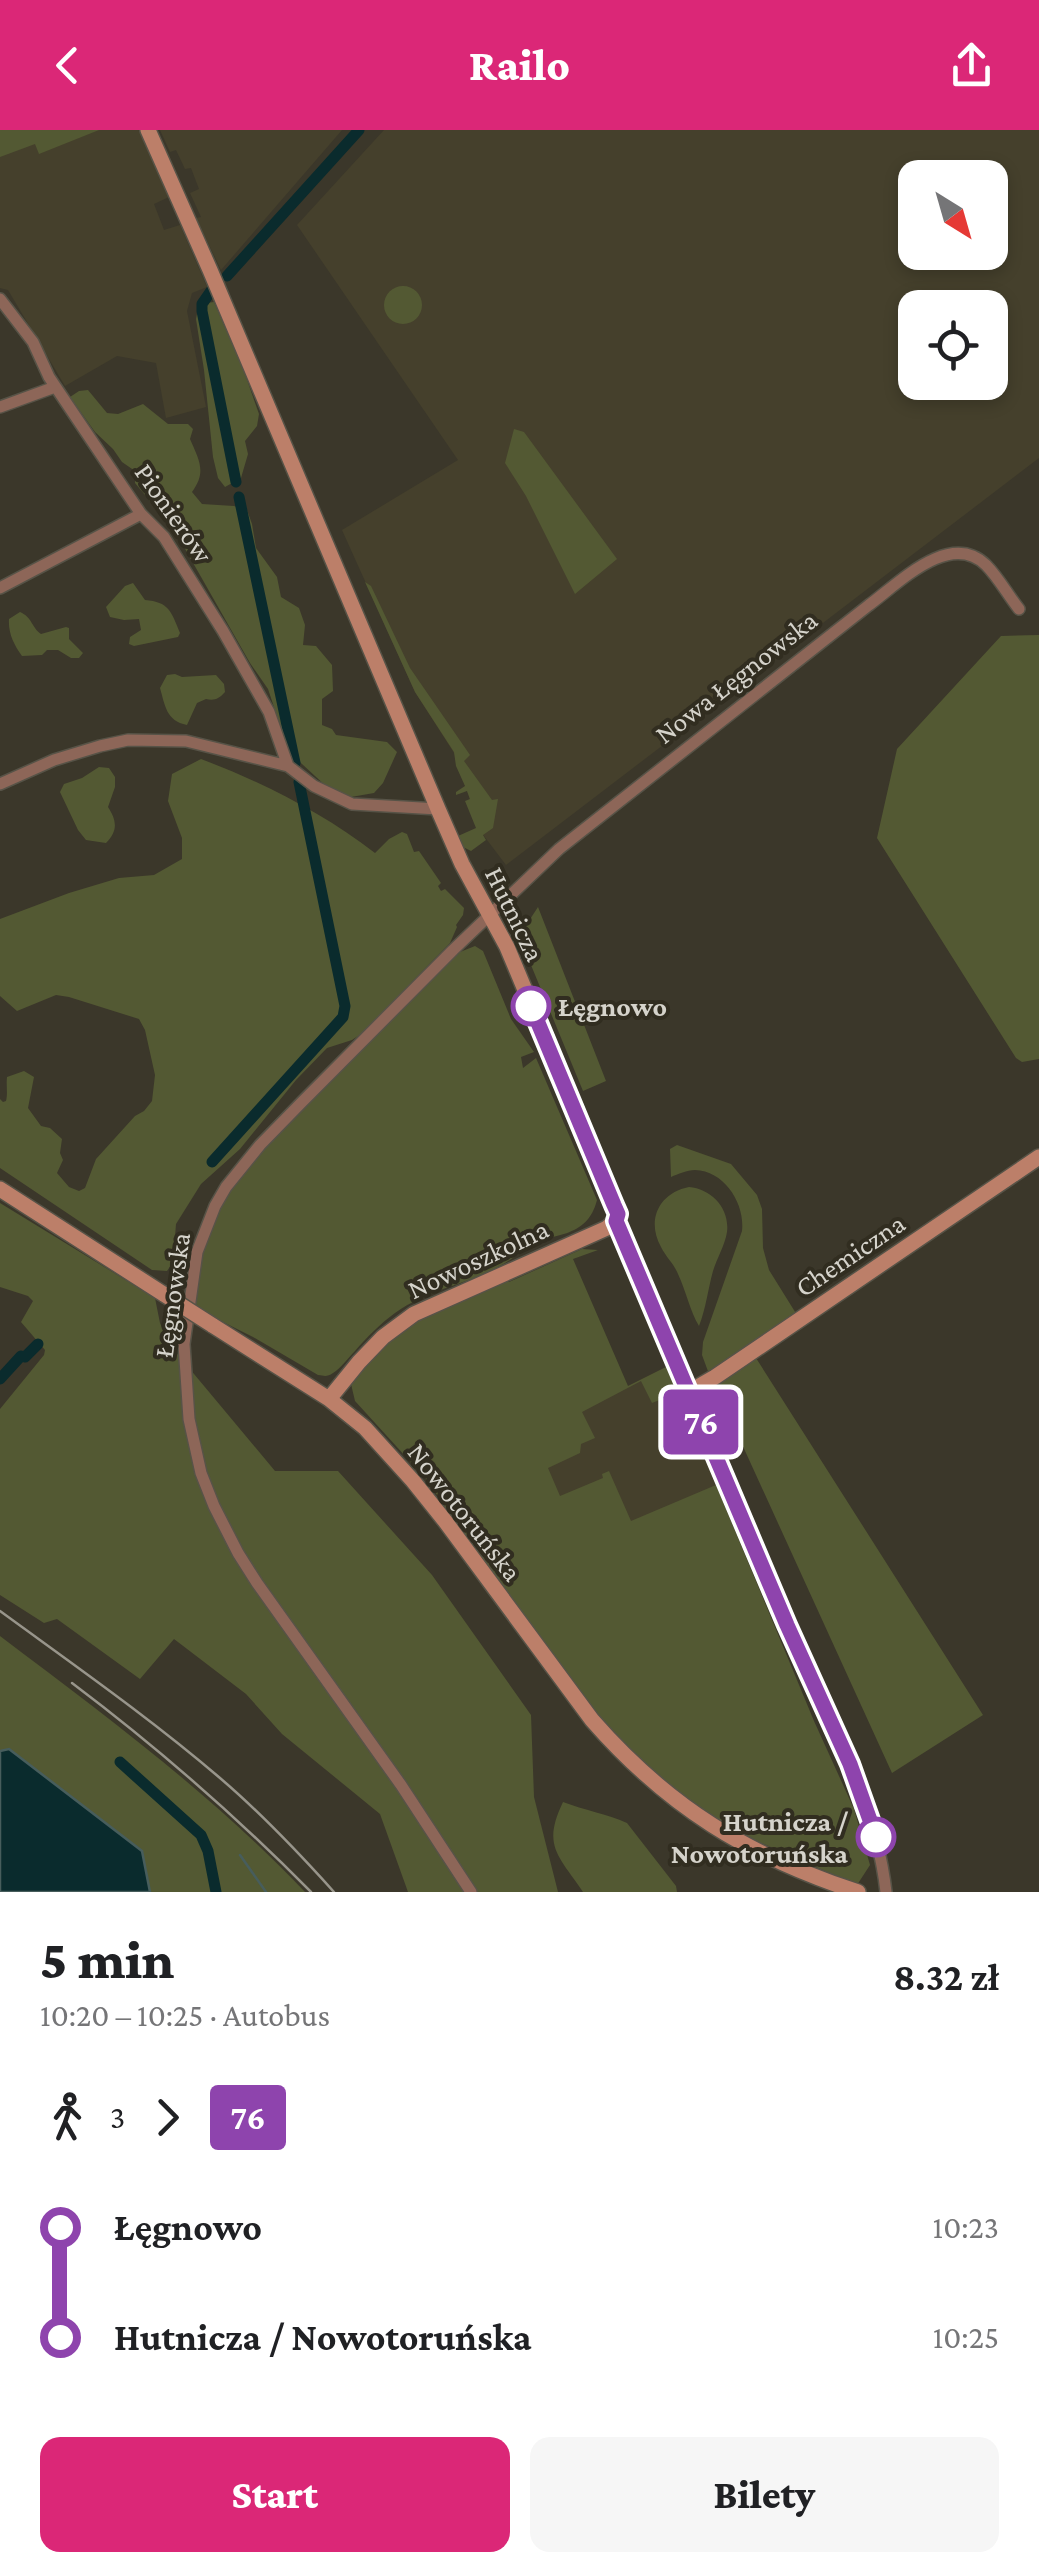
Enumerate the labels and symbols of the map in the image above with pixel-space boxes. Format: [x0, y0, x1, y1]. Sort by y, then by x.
north arrow [898, 160, 1008, 270]
street label: Pionierów [129, 458, 220, 569]
street label: Nowa Łęgnowska [649, 604, 823, 750]
street label: Hutnicza [479, 862, 551, 966]
marker: Łęgnowo [512, 987, 550, 1025]
place label: Łęgnowo [558, 991, 667, 1022]
street label: Chemiczna [789, 1207, 911, 1303]
street label: Nowoszkolna [403, 1213, 553, 1305]
street label: Łęgnowska [148, 1230, 196, 1360]
line badge: 76 [656, 1390, 746, 1454]
street label: Nowotoruńska [402, 1437, 528, 1587]
place label: Hutnicza / Nowotoruńska [671, 1806, 849, 1869]
marker: Hutnicza / Nowotoruńska [857, 1818, 895, 1856]

